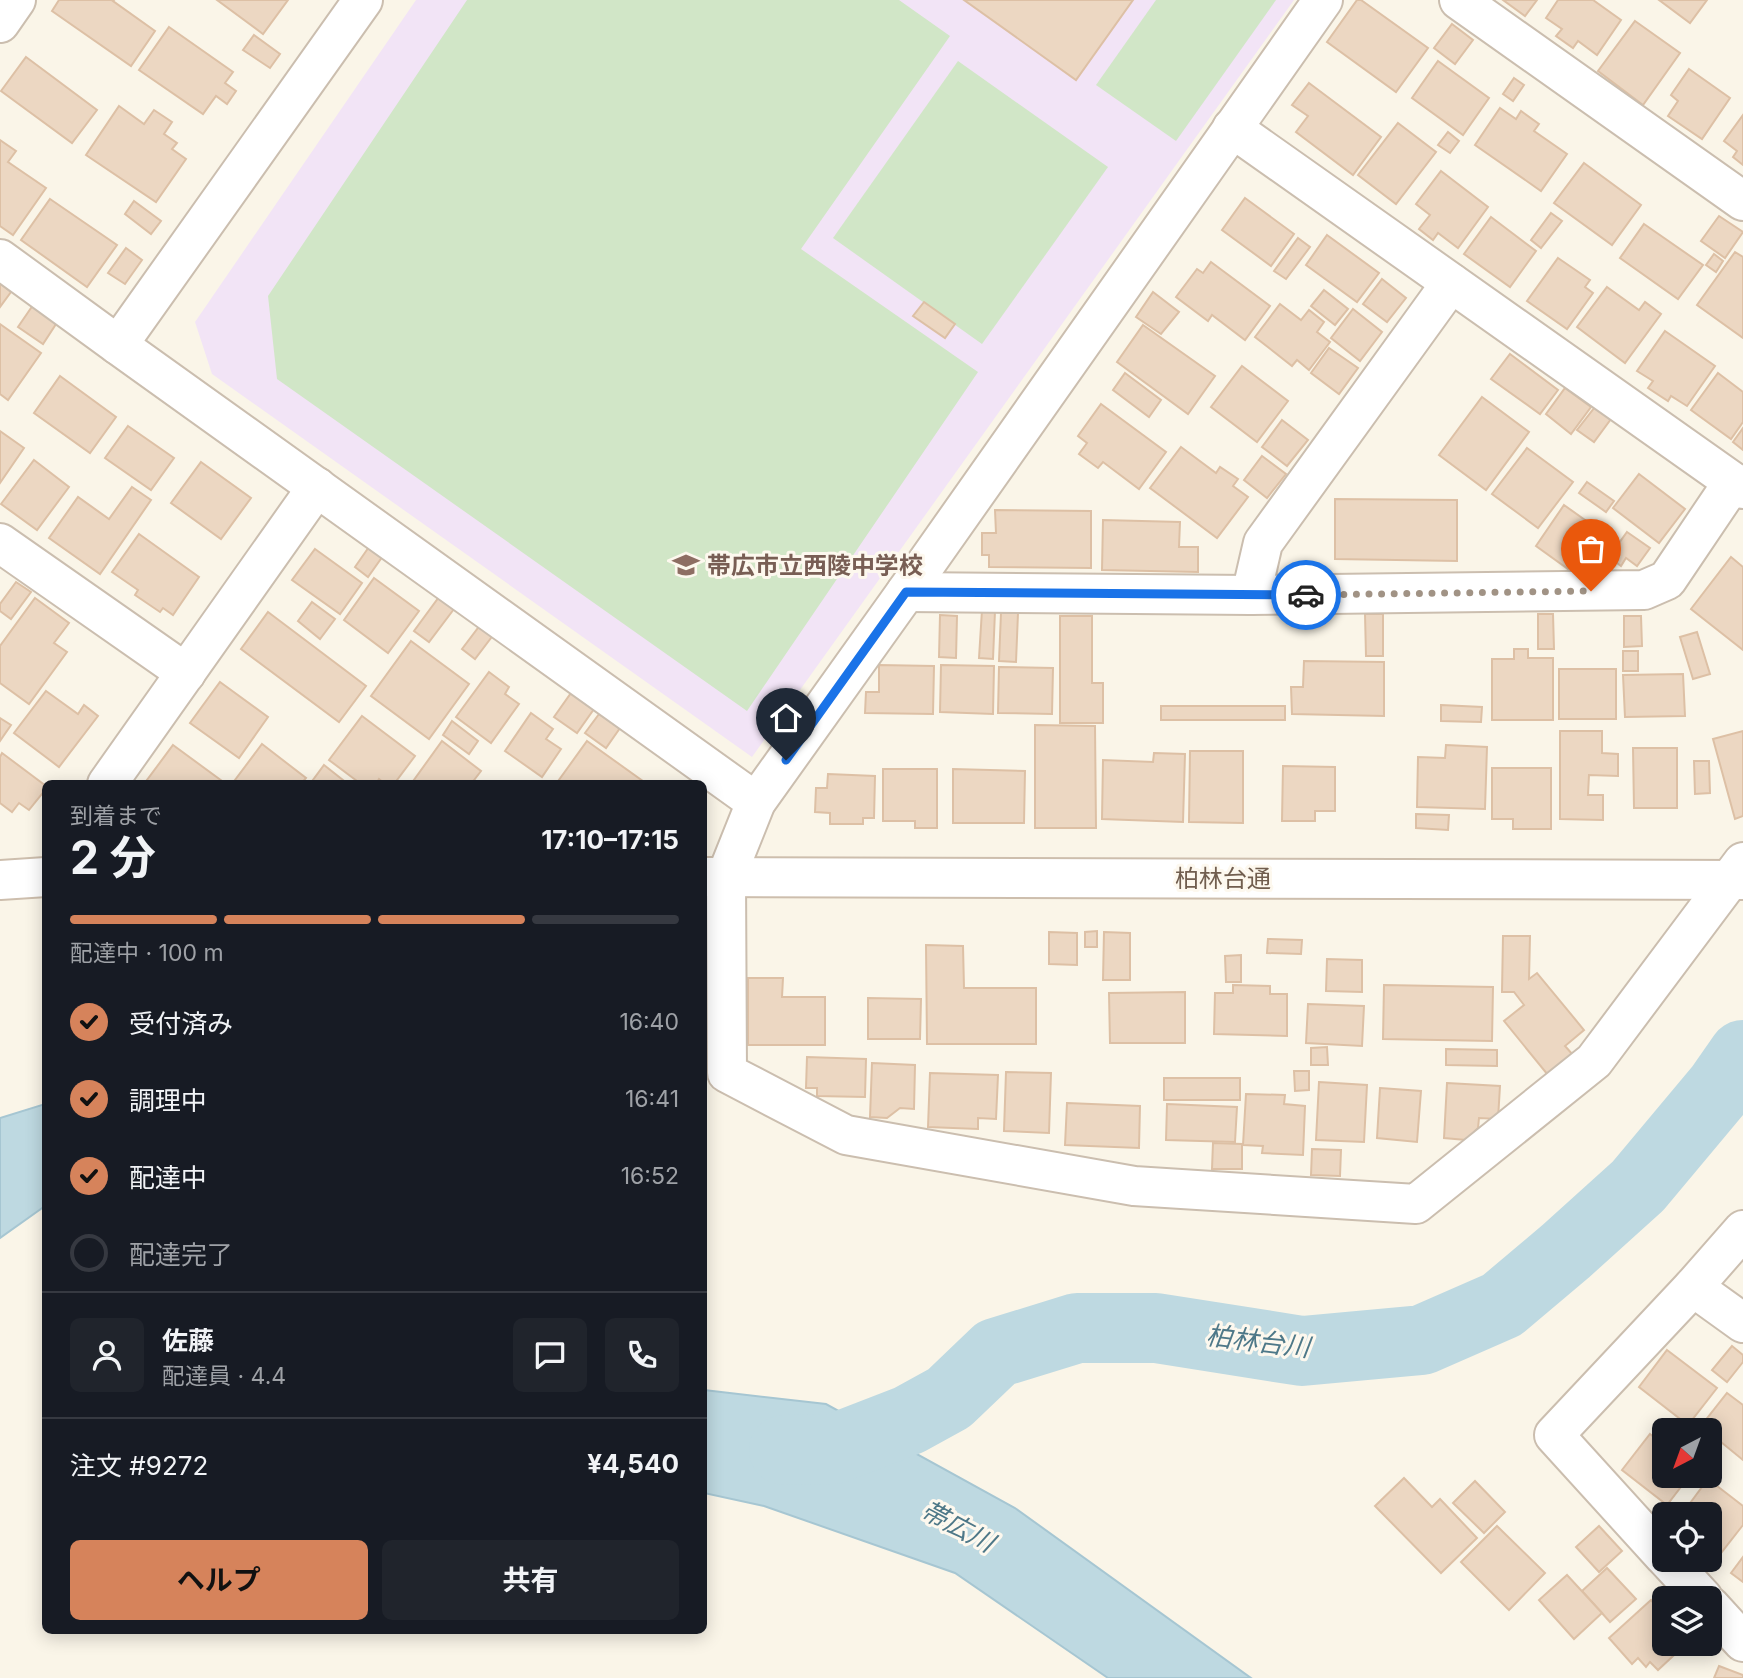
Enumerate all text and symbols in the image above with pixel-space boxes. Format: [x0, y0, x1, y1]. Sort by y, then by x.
pin [1561, 519, 1621, 591]
icon: bag [1572, 530, 1610, 568]
school or university icon: 帯広市立西陵中学校 [671, 550, 701, 580]
place label: 帯広市立西陵中学校 [707, 551, 923, 580]
courier [1271, 560, 1341, 630]
icon: car [1287, 576, 1325, 614]
pin [756, 688, 816, 760]
icon: home [767, 699, 805, 737]
text: 到着まで [70, 802, 162, 830]
text: 17:10–17:15 [541, 824, 679, 855]
text: 2 分 [70, 829, 156, 885]
street label: 柏林台通 [1175, 864, 1271, 893]
text: 配達中 · 100 m [70, 939, 224, 967]
icon: check [70, 1003, 108, 1041]
text: 受付済み [129, 1008, 233, 1039]
text: 16:40 [619, 1008, 679, 1036]
icon: check [70, 1080, 108, 1118]
text: 調理中 [129, 1085, 207, 1116]
text: 16:41 [625, 1085, 679, 1113]
icon: check [70, 1157, 108, 1195]
text: 配達中 [129, 1162, 207, 1193]
text: 16:52 [621, 1162, 679, 1190]
text: 配達完了 [129, 1239, 233, 1270]
button: person [70, 1318, 144, 1392]
button: chat [513, 1318, 587, 1392]
button: phone [605, 1318, 679, 1392]
water label: 柏林台川 [1204, 1319, 1314, 1363]
text: 佐藤 [162, 1325, 214, 1356]
text: 配達員 · 4.4 [162, 1362, 286, 1390]
north arrow [1652, 1418, 1722, 1488]
map controls [1652, 1418, 1722, 1656]
text: ¥4,540 [587, 1448, 679, 1479]
text: 注文 #9272 [70, 1450, 208, 1481]
water label: 帯広川 [916, 1494, 1002, 1559]
button: locate [1652, 1502, 1722, 1572]
button: ヘルプ [70, 1540, 368, 1620]
button: 共有 [382, 1540, 679, 1620]
button: layers [1652, 1586, 1722, 1656]

